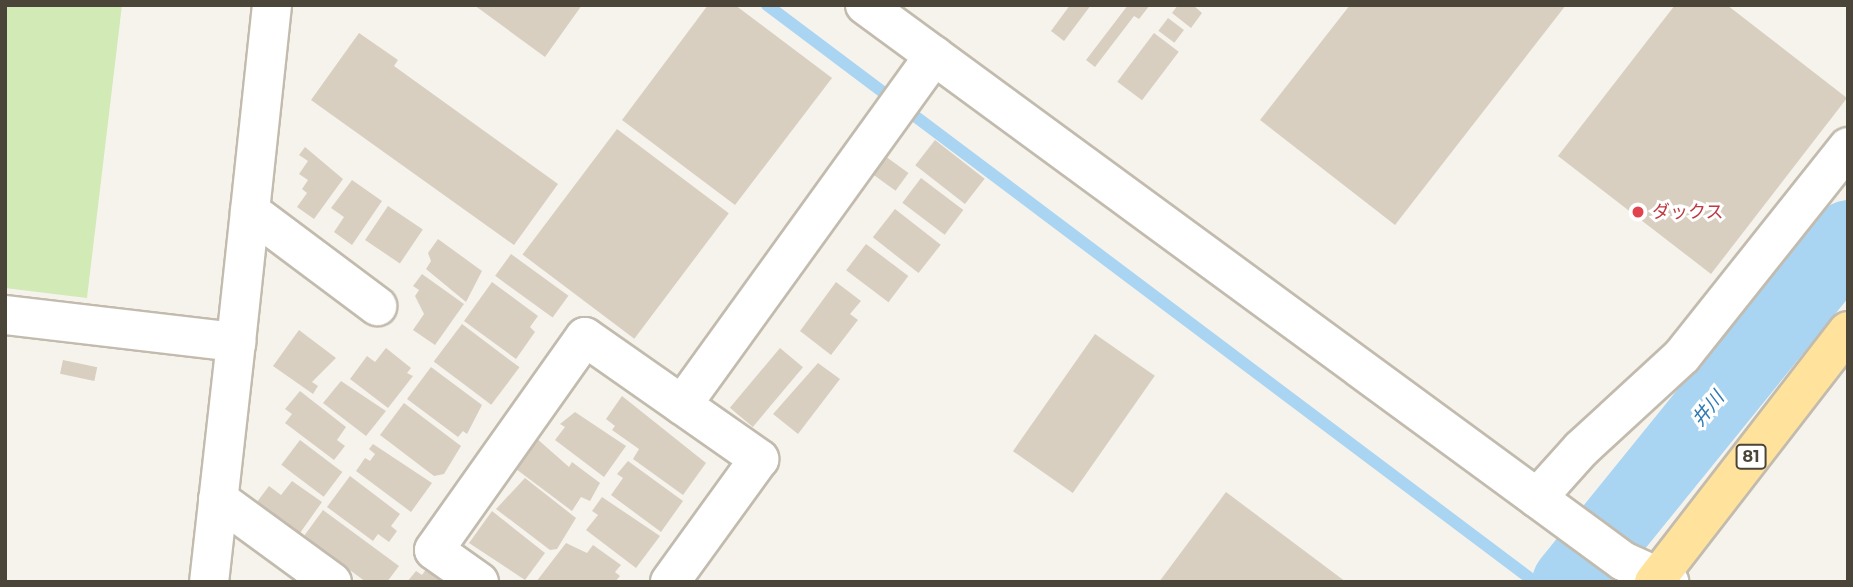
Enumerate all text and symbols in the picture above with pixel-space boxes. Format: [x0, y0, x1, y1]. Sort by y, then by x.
place label: ダックス [1652, 201, 1724, 223]
marker: ダックス [1630, 204, 1646, 220]
water label: 井川 [1687, 387, 1729, 431]
road number: 81 [1735, 445, 1767, 470]

